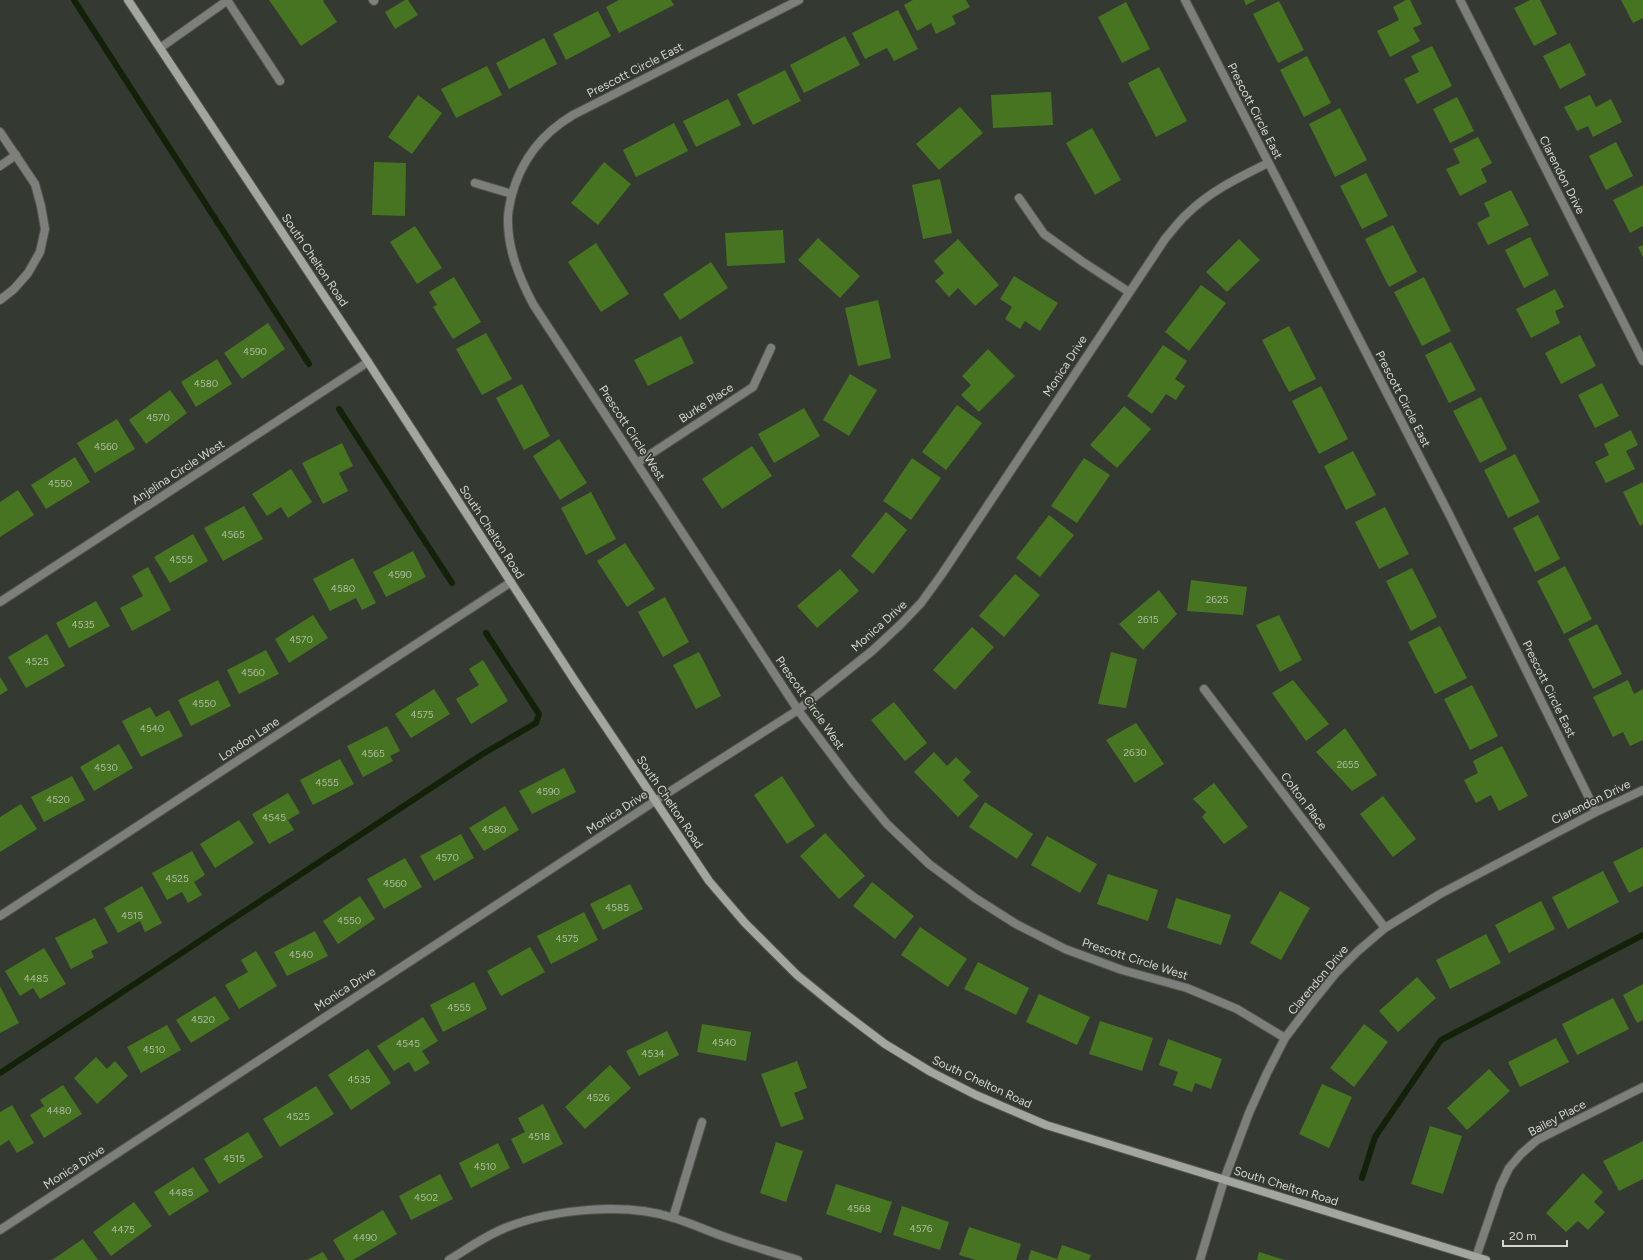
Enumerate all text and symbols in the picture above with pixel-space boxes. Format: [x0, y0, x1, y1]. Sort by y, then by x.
street label: Prescott Circle East [585, 39, 686, 100]
street label: Prescott Circle East [1225, 61, 1286, 162]
street label: Clarendon Drive [1536, 133, 1588, 217]
street label: South Chelton Road [279, 211, 351, 309]
street label: Monica Drive [1040, 332, 1090, 399]
house number: 4590 [243, 345, 267, 358]
street label: Prescott Circle East [1373, 349, 1434, 450]
house number: 4580 [194, 377, 218, 390]
street label: Burke Place [676, 380, 736, 426]
street label: Prescott Circle West [596, 383, 668, 484]
house number: 4570 [146, 411, 170, 424]
street label: Anjelina Circle West [129, 437, 227, 507]
house number: 4560 [94, 440, 118, 453]
house number: 4550 [48, 477, 72, 490]
street label: South Chelton Road [457, 483, 527, 581]
house number: 4565 [221, 528, 245, 541]
house number: 4555 [169, 553, 193, 566]
house number: 4590 [388, 568, 412, 581]
house number: 4580 [331, 582, 355, 595]
house number: 2625 [1206, 593, 1229, 606]
street label: Monica Drive [848, 597, 910, 655]
house number: 2615 [1137, 613, 1159, 626]
house number: 4535 [71, 618, 95, 631]
house number: 4570 [289, 633, 313, 646]
street label: Prescott Circle East [1519, 638, 1579, 740]
street label: Prescott Circle West [773, 654, 848, 753]
house number: 4525 [25, 655, 49, 668]
house number: 4560 [241, 666, 265, 679]
house number: 4550 [192, 697, 216, 710]
house number: 4575 [410, 708, 434, 721]
street label: London Lane [216, 714, 282, 764]
house number: 4540 [140, 722, 164, 735]
house number: 2630 [1123, 746, 1147, 759]
house number: 4565 [361, 747, 385, 760]
street label: South Chelton Road [634, 753, 706, 851]
house number: 2655 [1337, 758, 1360, 771]
house number: 4530 [94, 761, 118, 774]
street label: Colton Place [1278, 770, 1330, 833]
house number: 4555 [315, 776, 339, 789]
street label: Clarendon Drive [1549, 777, 1633, 827]
house number: 4590 [536, 785, 560, 798]
street label: Monica Drive [584, 787, 651, 837]
house number: 4520 [46, 793, 70, 806]
house number: 4545 [262, 811, 286, 824]
house number: 4580 [482, 823, 506, 836]
house number: 4570 [435, 851, 459, 864]
house number: 4525 [165, 872, 189, 885]
house number: 4560 [383, 877, 407, 890]
house number: 4585 [605, 901, 629, 914]
house number: 4515 [121, 909, 143, 922]
house number: 4550 [337, 914, 361, 927]
house number: 4575 [555, 932, 579, 945]
street label: Prescott Circle West [1080, 935, 1190, 983]
street label: Clarendon Drive [1285, 942, 1351, 1017]
house number: 4540 [289, 948, 313, 961]
street label: Monica Drive [312, 964, 379, 1014]
house number: 4485 [24, 972, 48, 985]
house number: 4555 [447, 1001, 471, 1014]
house number: 4520 [191, 1013, 215, 1026]
house number: 4540 [712, 1036, 736, 1049]
house number: 4545 [396, 1037, 420, 1050]
house number: 4510 [143, 1043, 165, 1056]
house number: 4534 [641, 1047, 665, 1060]
street label: South Chelton Road [930, 1053, 1034, 1111]
house number: 4535 [347, 1073, 371, 1086]
house number: 4526 [586, 1091, 610, 1104]
street label: Bailey Place [1526, 1097, 1589, 1139]
house number: 4480 [47, 1104, 71, 1117]
house number: 4525 [286, 1110, 310, 1123]
house number: 4518 [528, 1130, 550, 1143]
street label: Monica Drive [41, 1142, 108, 1192]
house number: 4515 [223, 1152, 245, 1165]
house number: 4510 [474, 1160, 496, 1173]
street label: South Chelton Road [1232, 1163, 1340, 1209]
house number: 4485 [169, 1186, 193, 1199]
house number: 4502 [414, 1191, 438, 1204]
house number: 4568 [847, 1202, 871, 1215]
house number: 4576 [910, 1222, 933, 1235]
scale bar [1503, 1222, 1567, 1248]
house number: 4475 [111, 1223, 135, 1236]
text: 20 m [1509, 1229, 1537, 1243]
house number: 4490 [353, 1231, 377, 1244]

